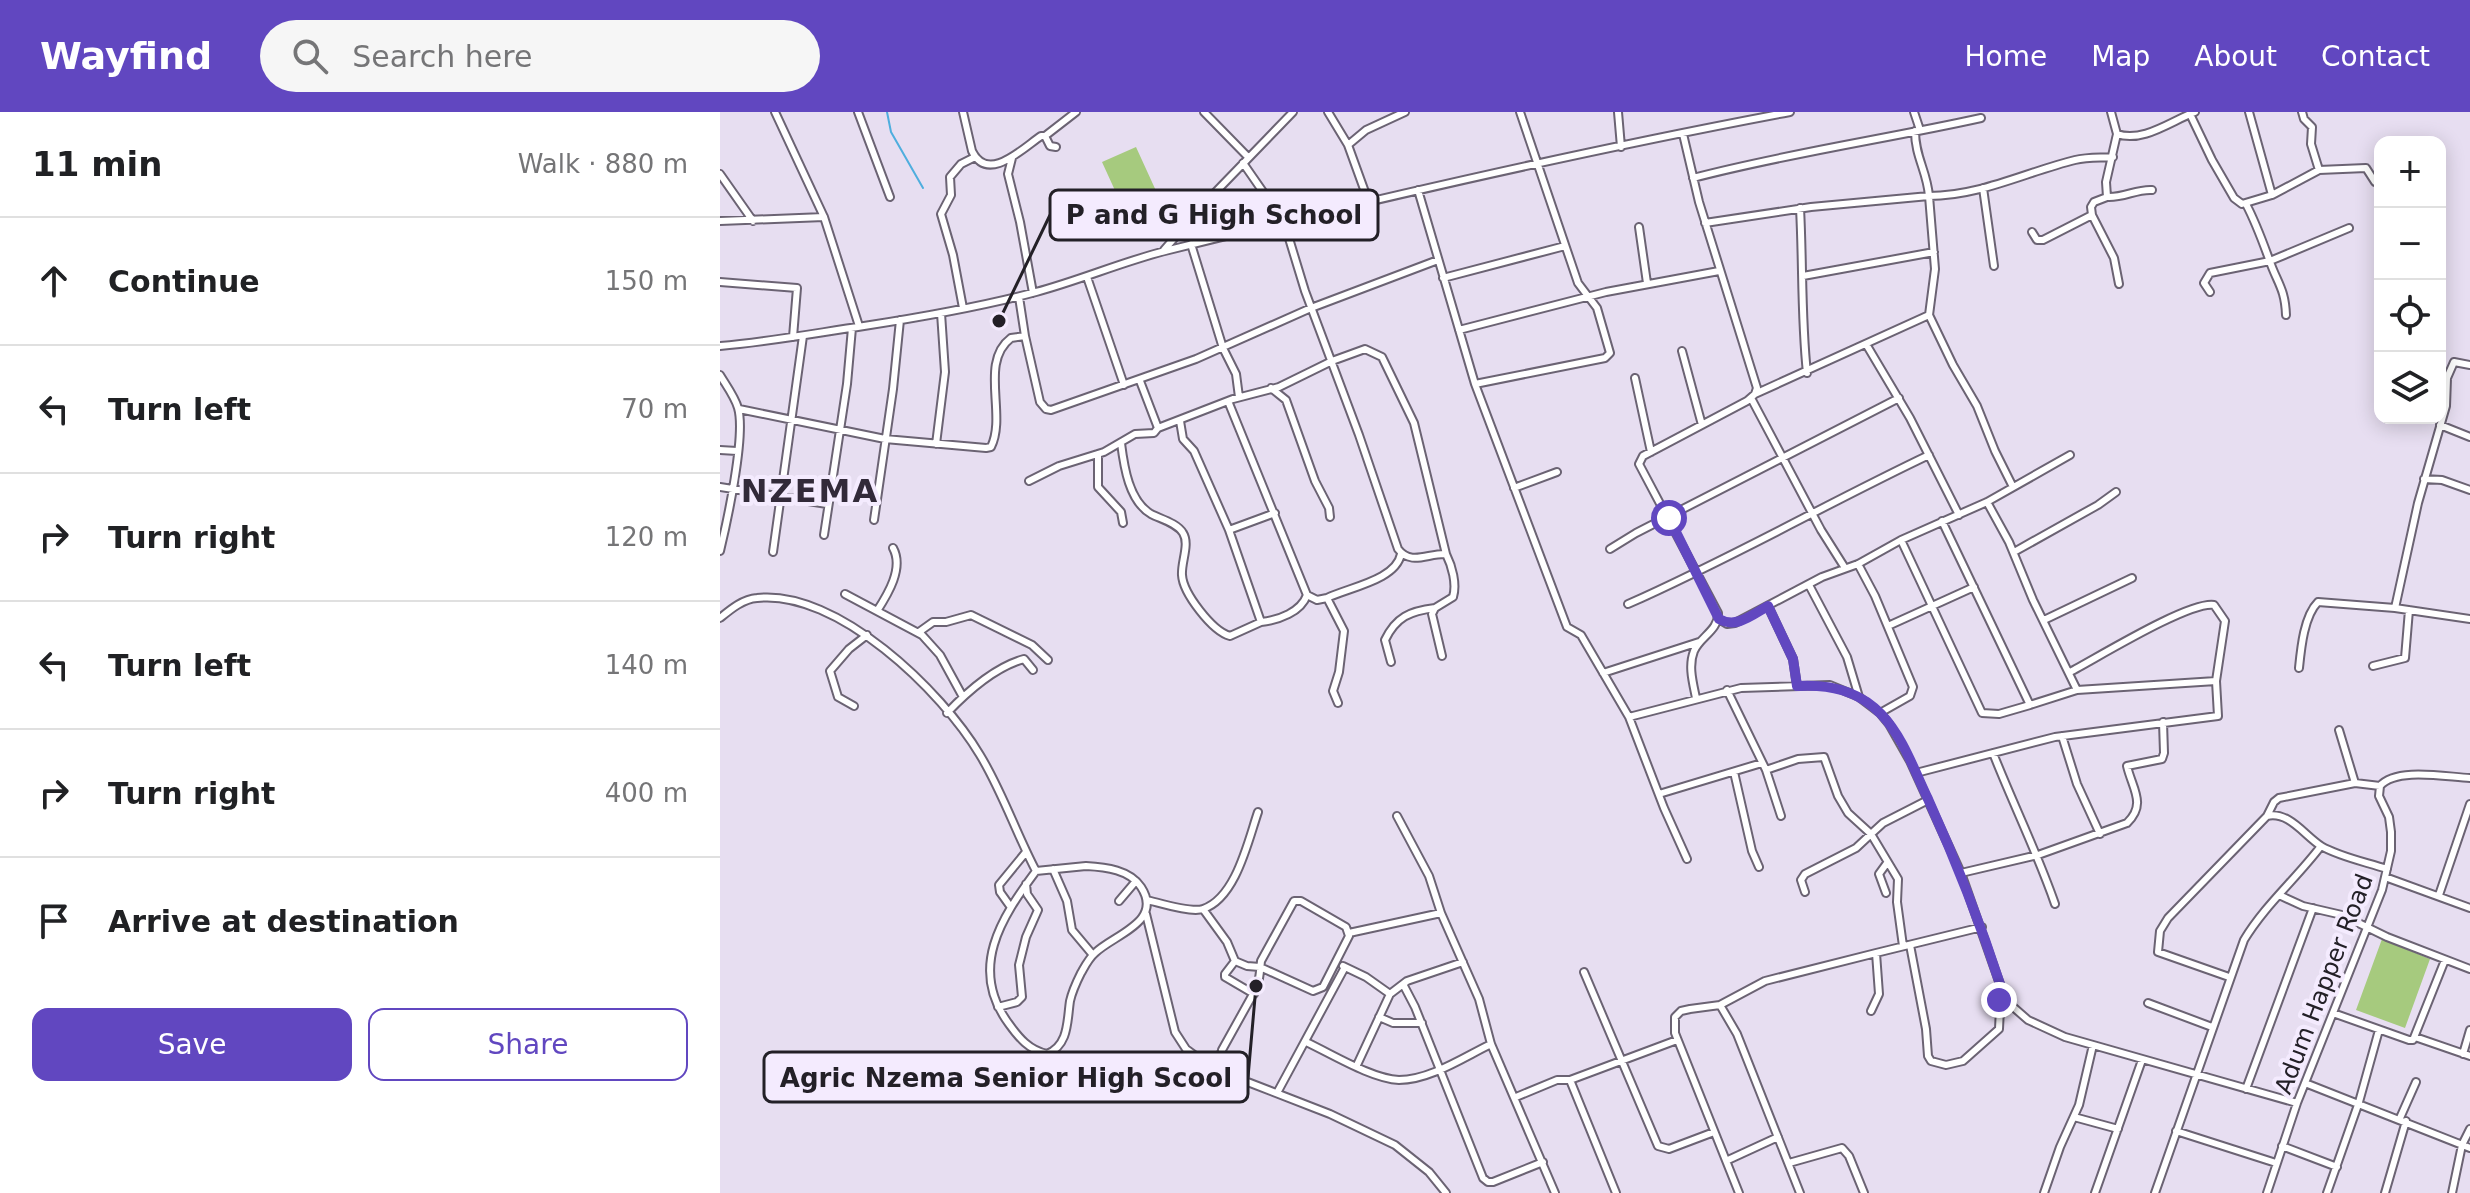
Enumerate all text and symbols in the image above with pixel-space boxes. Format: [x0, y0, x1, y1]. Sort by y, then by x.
search box [260, 20, 820, 92]
text: Wayfind [40, 34, 212, 78]
icon: search [288, 34, 332, 78]
text: Search here [352, 39, 532, 74]
text: Home [1964, 40, 2047, 73]
text: Map [2091, 40, 2150, 73]
text: About [2194, 40, 2277, 73]
text: Contact [2321, 40, 2430, 73]
map controls [2374, 136, 2446, 424]
button: + [2374, 136, 2446, 208]
text: 11 min [32, 144, 162, 184]
text: Walk · 880 m [518, 149, 688, 179]
callout: P and G High School [1050, 190, 1378, 240]
text: P and G High School [1066, 200, 1362, 230]
button: − [2374, 208, 2446, 280]
icon: ahead [32, 259, 76, 303]
text: Continue [108, 264, 260, 299]
text: 150 m [605, 266, 688, 296]
button: locate [2374, 280, 2446, 352]
button: layers [2374, 352, 2446, 424]
icon: left [32, 387, 76, 431]
text: Turn left [108, 392, 251, 427]
text: 70 m [621, 394, 688, 424]
district label: NZEMA [741, 472, 879, 510]
route start [1651, 500, 1687, 536]
icon: right [32, 515, 76, 559]
text: Turn right [108, 520, 275, 555]
text: 120 m [605, 522, 688, 552]
icon: left [32, 643, 76, 687]
text: Turn left [108, 648, 251, 683]
text: 140 m [605, 650, 688, 680]
icon: right [32, 771, 76, 815]
text: Turn right [108, 776, 275, 811]
text: 400 m [605, 778, 688, 808]
street label: Adum Happer Road [2269, 870, 2379, 1098]
icon: arrive [32, 899, 76, 943]
text: Arrive at destination [108, 904, 459, 939]
route end [1981, 982, 2017, 1018]
button: Save [32, 1008, 352, 1081]
button: Share [368, 1008, 688, 1081]
callout: Agric Nzema Senior High Scool [764, 1052, 1248, 1102]
text: Agric Nzema Senior High Scool [780, 1063, 1232, 1093]

